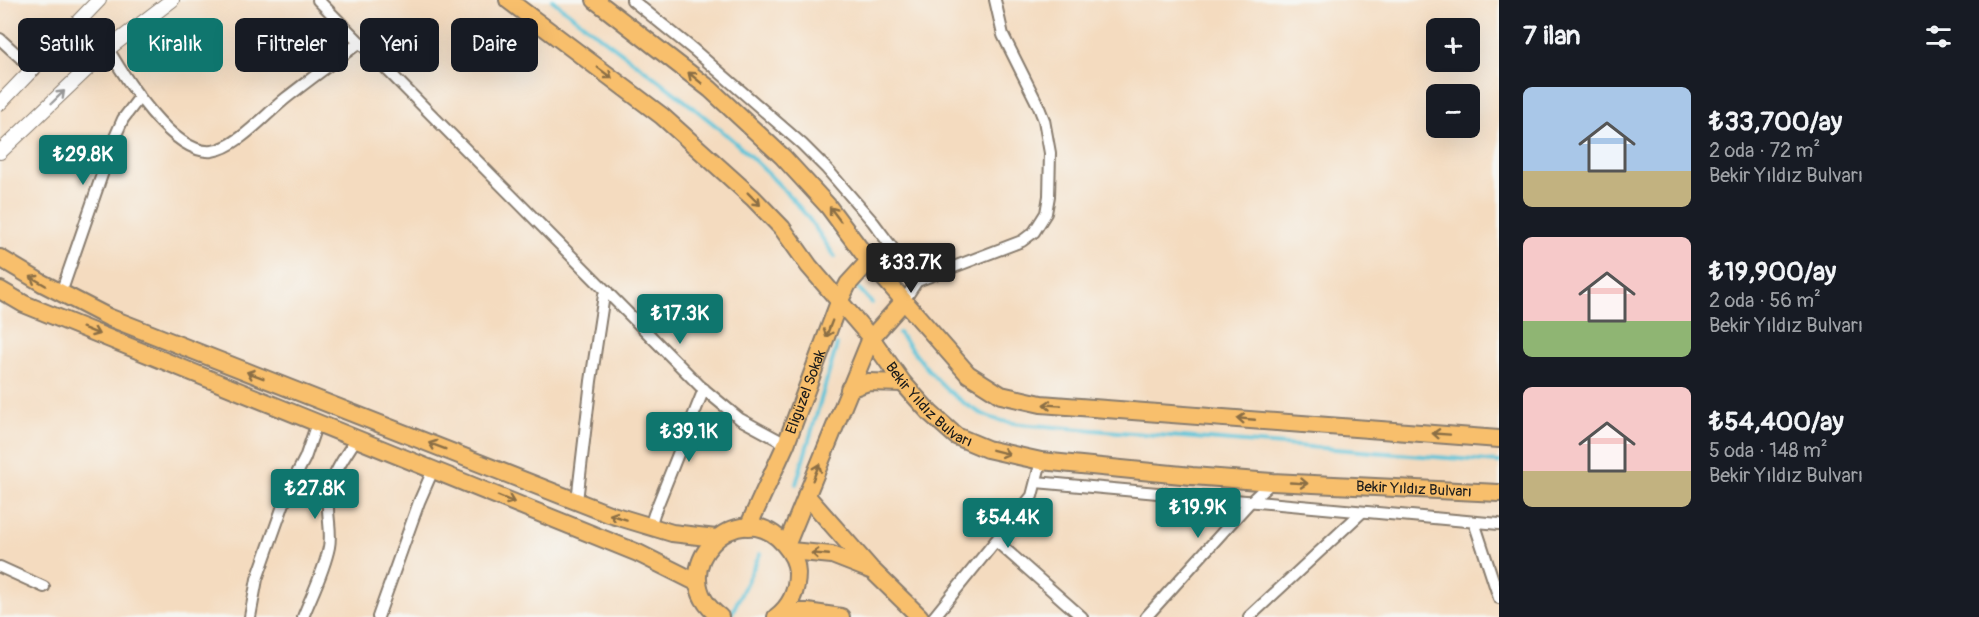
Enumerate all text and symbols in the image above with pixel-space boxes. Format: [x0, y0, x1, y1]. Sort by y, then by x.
chip: Satılık [18, 18, 115, 72]
chip: Kiralık [127, 18, 223, 72]
chip: Filtreler [235, 18, 348, 72]
chip: Yeni [360, 18, 439, 72]
chip: Daire [451, 18, 538, 72]
map controls [1426, 18, 1480, 138]
button: + [1426, 18, 1480, 72]
text: 7 ilan [1523, 20, 1581, 52]
icon: filters [1922, 20, 1955, 53]
one-way arrow [597, 67, 613, 79]
one-way arrow [688, 71, 704, 84]
button: − [1426, 84, 1480, 138]
one-way arrow [50, 90, 65, 104]
text: ₺33,700/ay [1709, 106, 1842, 138]
icon: home [1571, 111, 1643, 183]
pin: ₺29.8K [34, 135, 132, 186]
text: 2 oda · 72 m² [1709, 138, 1820, 163]
text: ₺29.8K [53, 142, 113, 167]
text: Bekir Yıldız Bulvarı [1709, 163, 1863, 188]
one-way arrow [747, 191, 761, 206]
one-way arrow [828, 206, 841, 222]
pin: ₺33.7K [862, 243, 960, 294]
text: ₺33.7K [880, 250, 942, 275]
text: ₺19,900/ay [1709, 256, 1836, 288]
icon: home [1571, 261, 1643, 333]
one-way arrow [30, 274, 47, 286]
text: 2 oda · 56 m² [1709, 288, 1821, 313]
pin: ₺17.3K [631, 294, 729, 345]
text: ₺17.3K [651, 301, 709, 326]
text: Bekir Yıldız Bulvarı [1709, 313, 1863, 338]
one-way arrow [823, 319, 834, 338]
one-way arrow [82, 326, 100, 337]
street label: Eligüzel Sokak [781, 346, 830, 437]
street label: Bekir Yıldız Bulvarı [881, 358, 975, 451]
one-way arrow [246, 369, 265, 380]
one-way arrow [1042, 399, 1062, 410]
text: ₺54,400/ay [1709, 406, 1844, 438]
icon: home [1571, 411, 1643, 483]
pin: ₺39.1K [640, 412, 738, 463]
one-way arrow [1237, 413, 1257, 424]
text: ₺39.1K [660, 419, 718, 444]
one-way arrow [1431, 429, 1451, 440]
text: 5 oda · 148 m² [1709, 438, 1828, 463]
one-way arrow [428, 440, 446, 451]
one-way arrow [991, 447, 1010, 459]
one-way arrow [811, 463, 822, 482]
text: Bekir Yıldız Bulvarı [1709, 463, 1863, 488]
pin: ₺27.8K [266, 469, 364, 520]
text: ₺27.8K [285, 476, 345, 501]
street label: Bekir Yıldız Bulvarı [1356, 477, 1472, 501]
one-way arrow [1289, 478, 1308, 489]
pin: ₺19.9K [1149, 488, 1247, 539]
one-way arrow [496, 494, 514, 505]
text: ₺19.9K [1170, 495, 1226, 520]
pin: ₺54.4K [959, 498, 1057, 549]
text: ₺54.4K [977, 505, 1039, 530]
one-way arrow [609, 511, 628, 522]
one-way arrow [811, 548, 830, 559]

